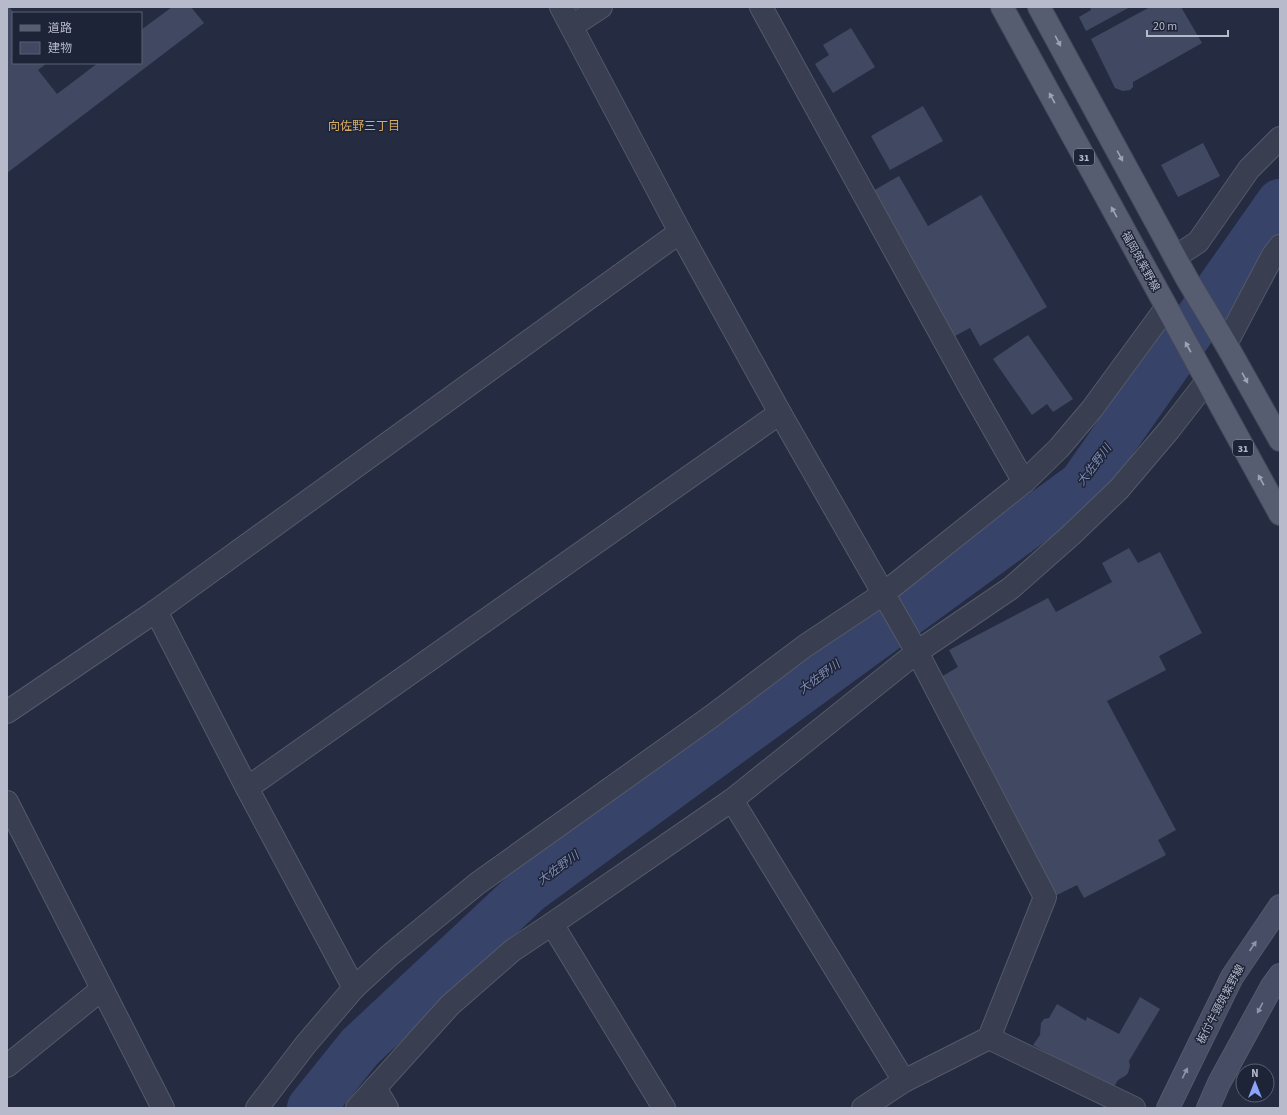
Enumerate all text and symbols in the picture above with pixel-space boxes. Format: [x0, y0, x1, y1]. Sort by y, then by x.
legend [12, 12, 142, 64]
scale bar [1147, 12, 1228, 38]
text: 20 m [1153, 18, 1177, 35]
text: 道路 [48, 20, 72, 37]
one-way arrow [1054, 35, 1061, 47]
text: 建物 [48, 40, 72, 57]
one-way arrow [1049, 92, 1055, 104]
district label: 向佐野三丁目 [328, 118, 400, 135]
road number: 31 [1074, 149, 1094, 165]
one-way arrow [1116, 150, 1123, 161]
one-way arrow [1111, 206, 1118, 218]
street label: 福岡筑紫野線 [1118, 229, 1163, 294]
one-way arrow [1185, 341, 1191, 353]
one-way arrow [1242, 372, 1249, 384]
water label: 大佐野川 [1073, 439, 1117, 490]
road number: 31 [1233, 440, 1253, 456]
one-way arrow [1258, 474, 1265, 486]
water label: 大佐野川 [795, 655, 845, 698]
water label: 大佐野川 [534, 846, 584, 889]
one-way arrow [1249, 940, 1256, 952]
street label: 板付牛頸筑紫野線 [1193, 962, 1248, 1047]
one-way arrow [1256, 1002, 1263, 1014]
north arrow [1235, 1063, 1275, 1103]
text: N [1251, 1066, 1259, 1081]
one-way arrow [1182, 1067, 1188, 1079]

